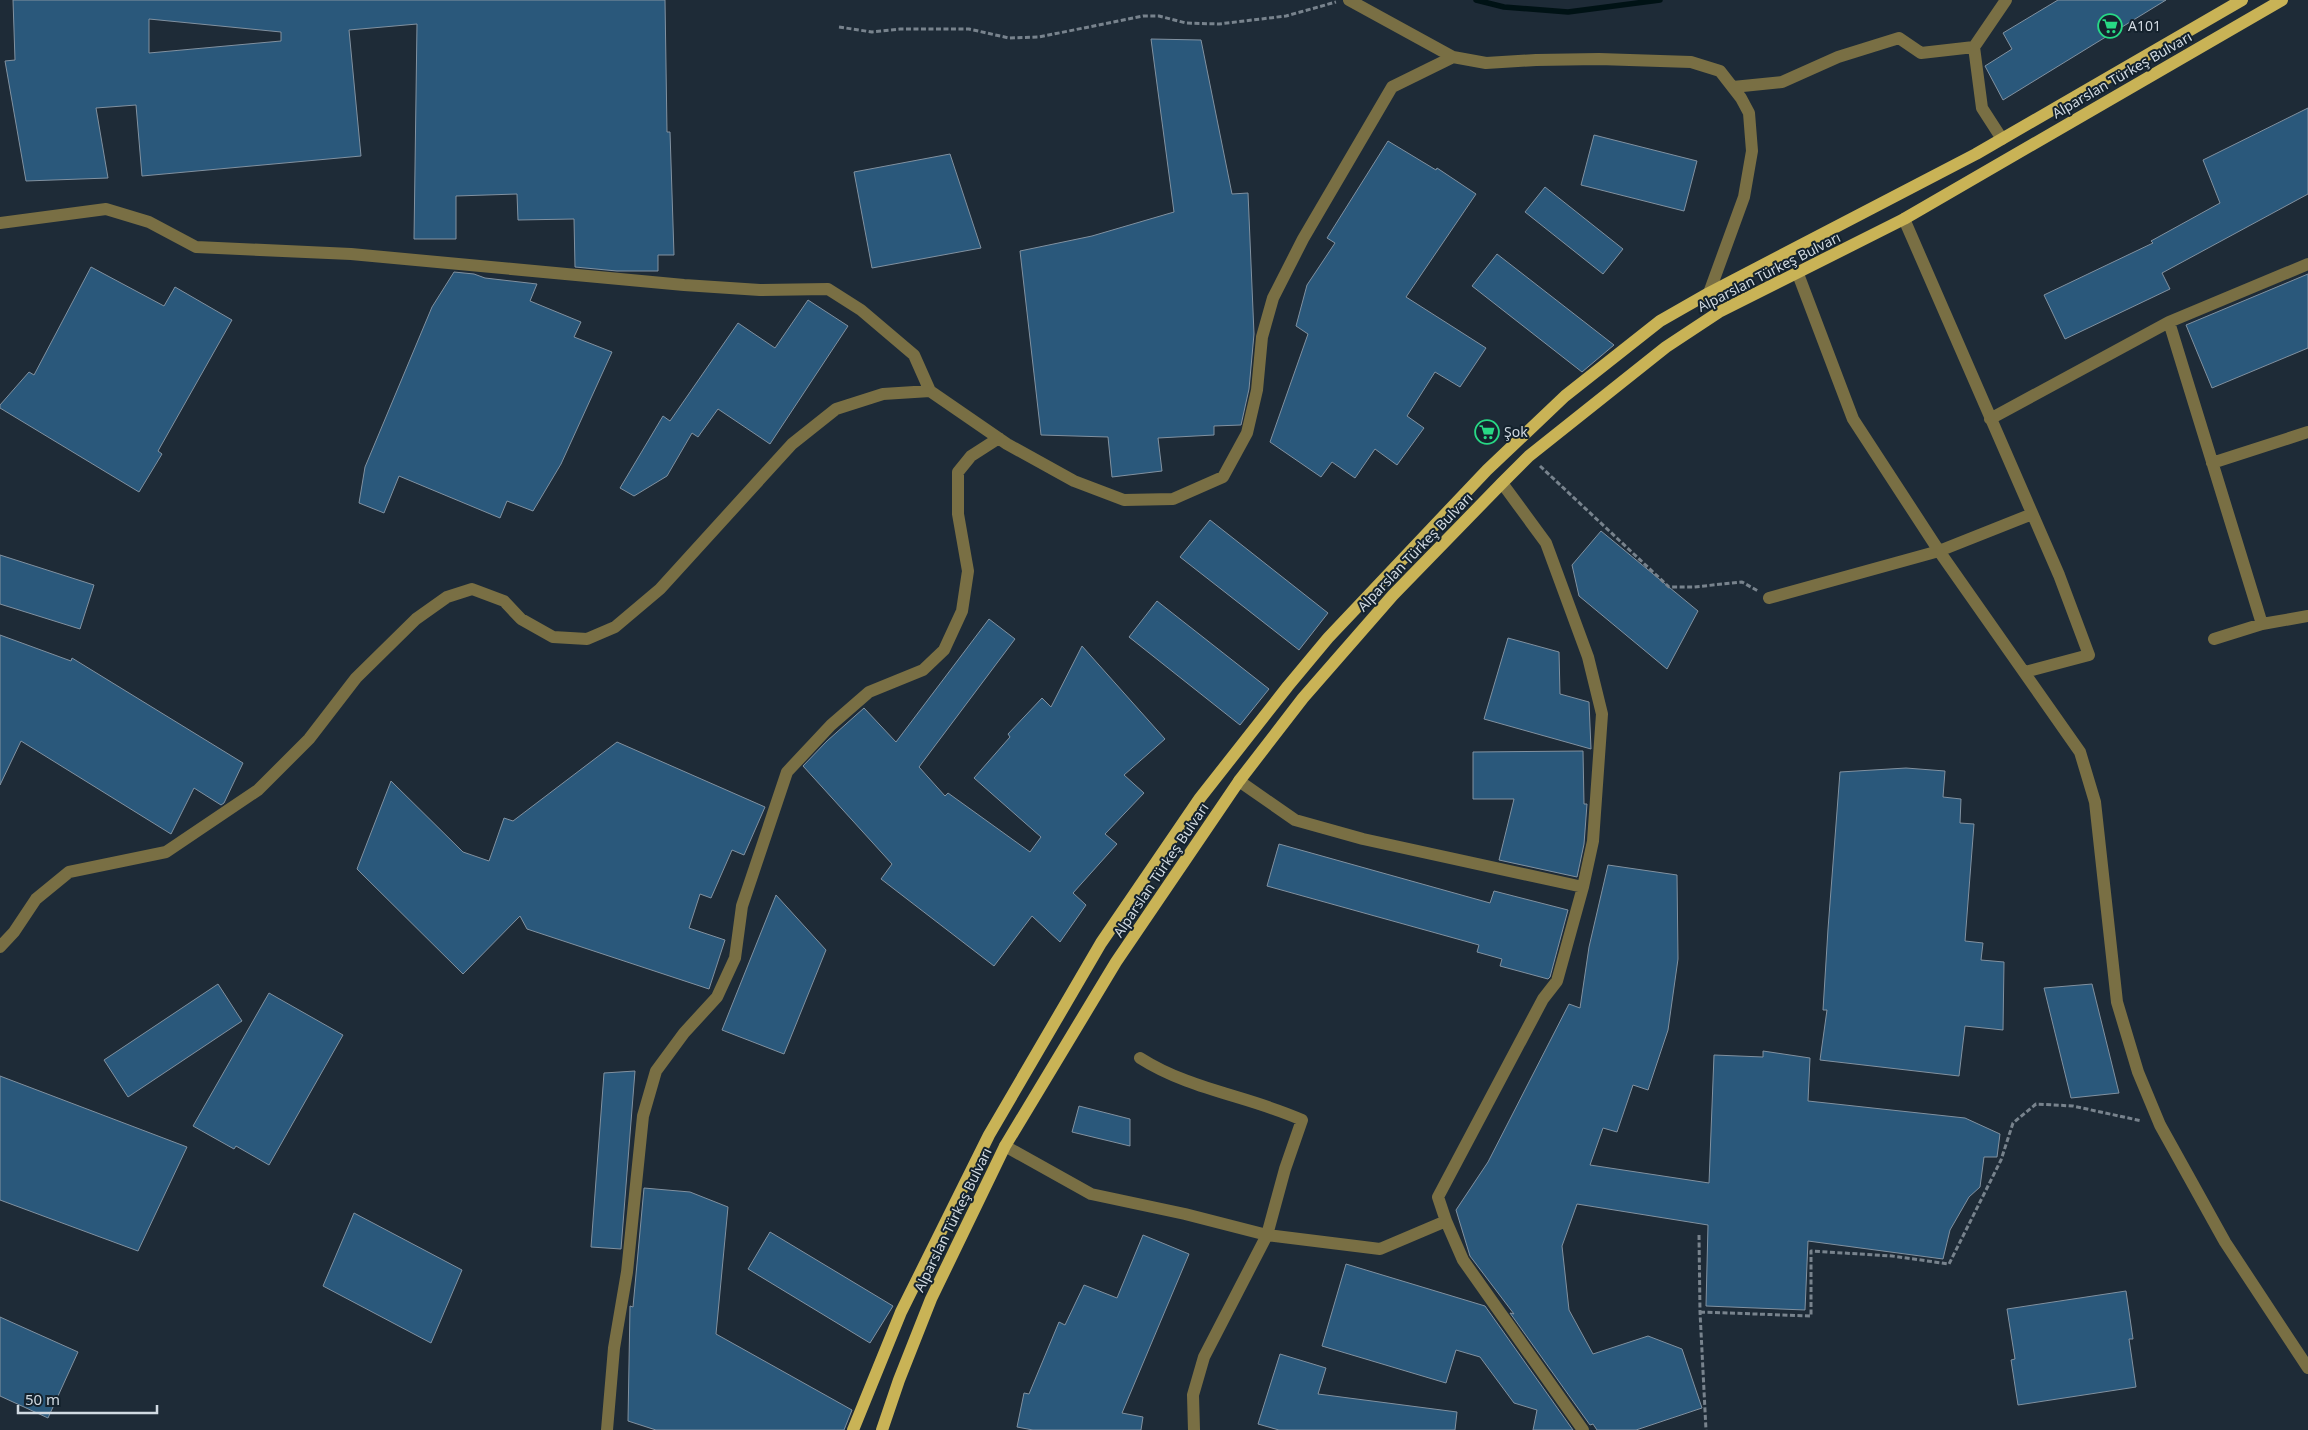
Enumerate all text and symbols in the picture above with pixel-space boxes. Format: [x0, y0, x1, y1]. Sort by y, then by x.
supermarket icon: A101 [2097, 13, 2123, 39]
place label: A101 [2128, 16, 2161, 35]
street label: Alparslan Türkeş Bulvarı [2048, 27, 2195, 122]
street label: Alparslan Türkeş Bulvarı [1694, 227, 1844, 316]
supermarket icon: Şok [1474, 419, 1500, 445]
place label: Şok [1504, 422, 1528, 441]
street label: Alparslan Türkeş Bulvarı [1353, 488, 1476, 615]
street label: Alparslan Türkeş Bulvarı [1108, 799, 1213, 941]
street label: Alparslan Türkeş Bulvarı [909, 1145, 996, 1295]
scale bar [18, 1382, 156, 1414]
text: 50 m [25, 1389, 60, 1409]

